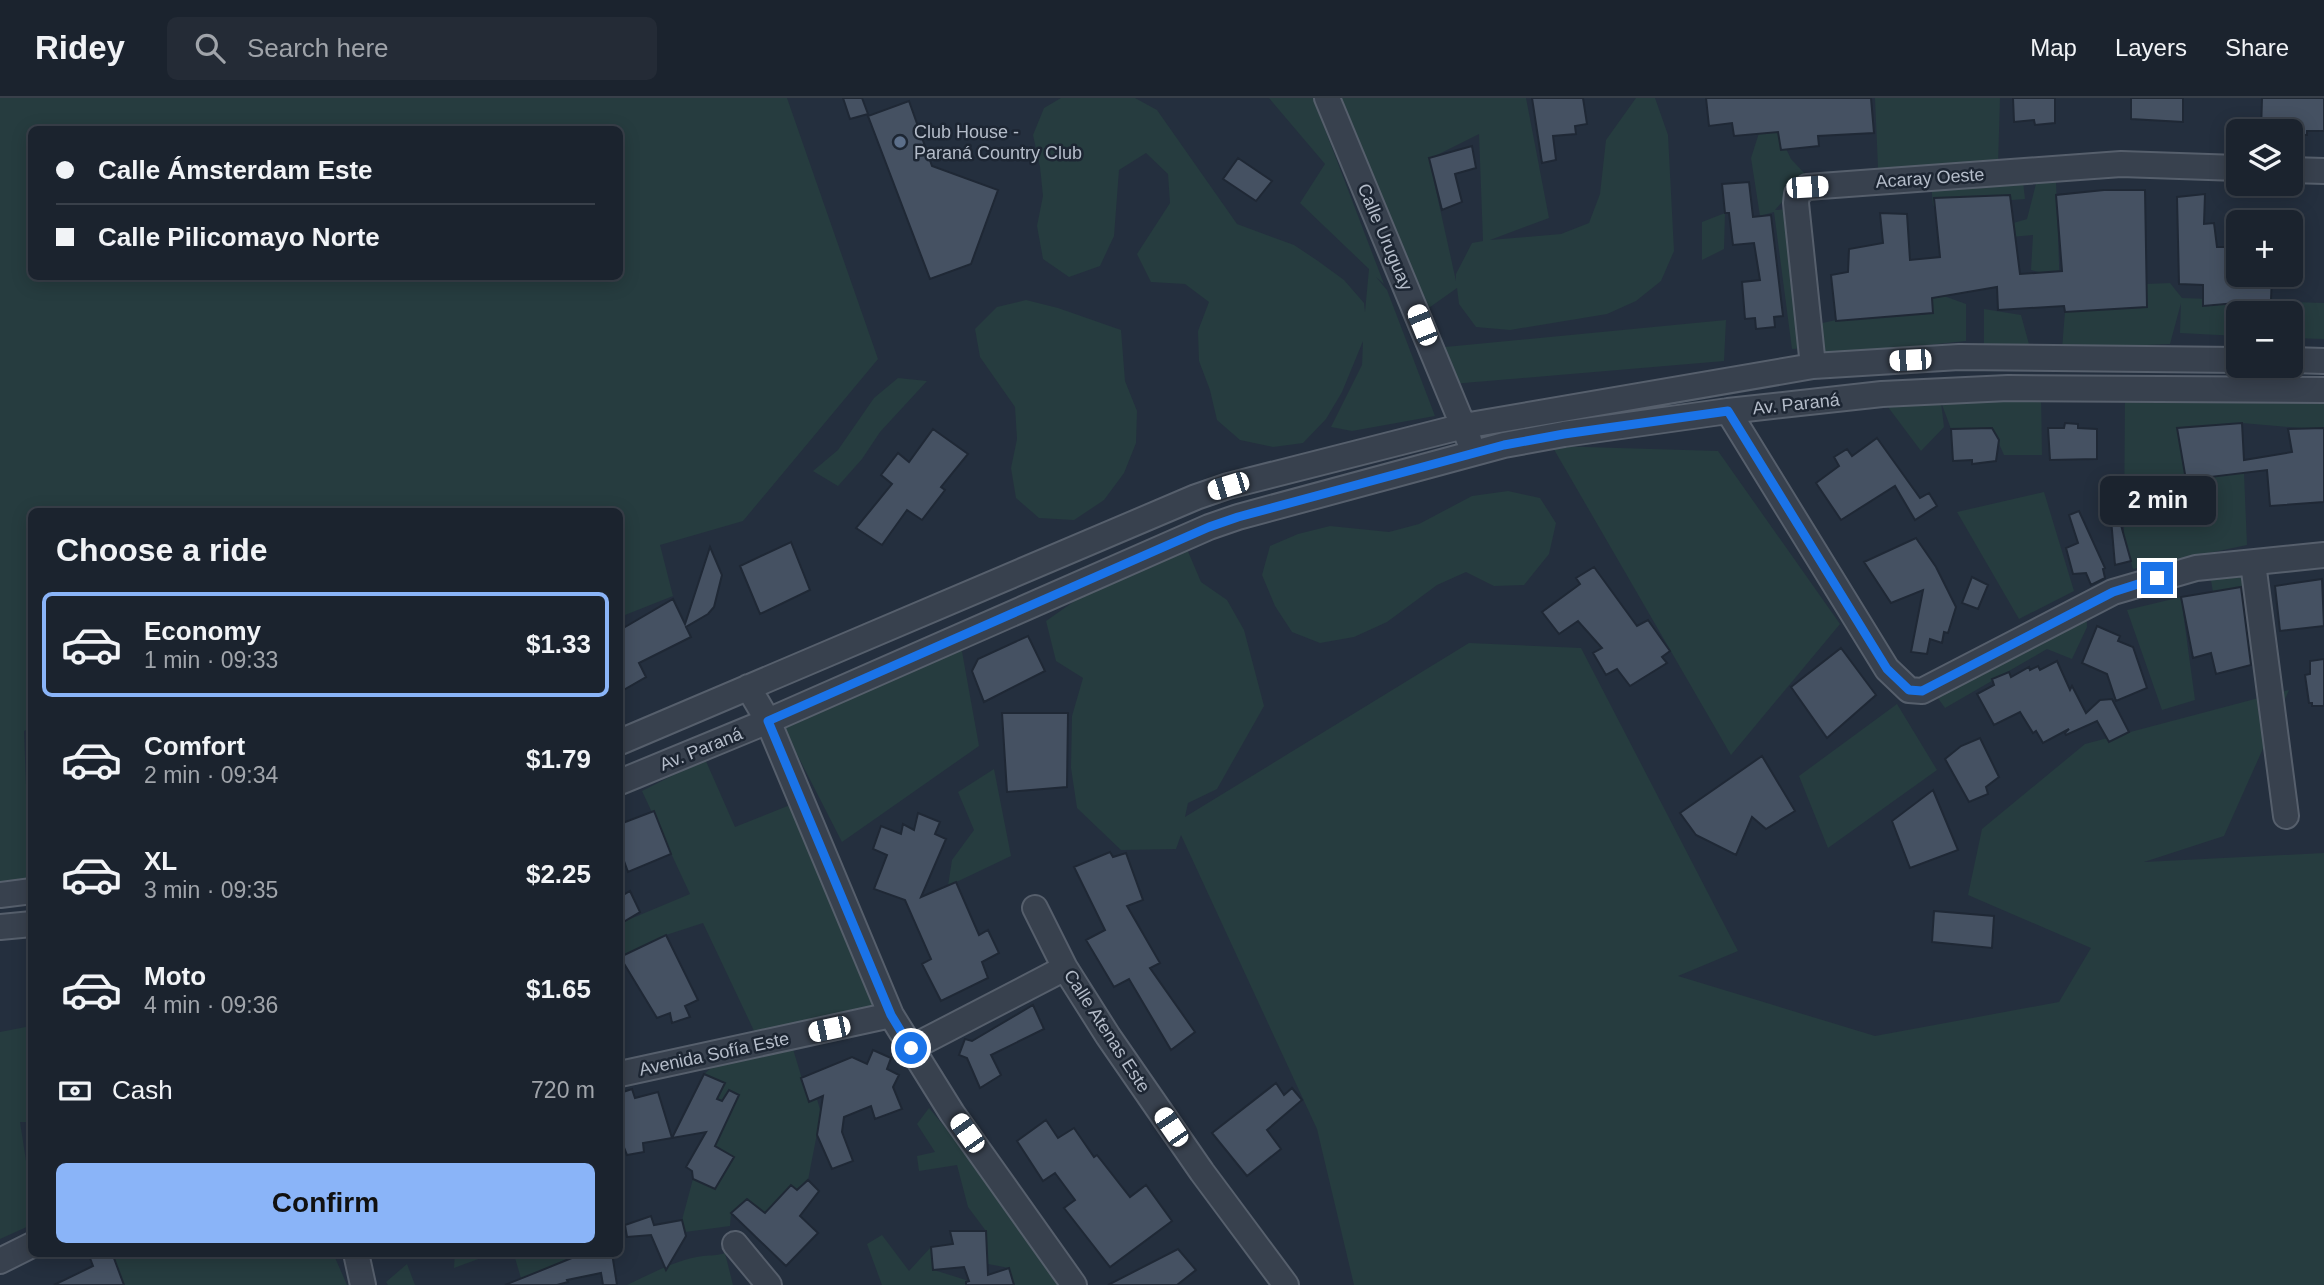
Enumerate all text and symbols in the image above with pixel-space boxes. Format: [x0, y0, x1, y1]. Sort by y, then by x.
search box [167, 17, 657, 80]
text: Ridey [35, 29, 125, 66]
icon: search [191, 29, 229, 67]
text: Search here [247, 33, 389, 63]
text: Map [2030, 34, 2077, 61]
text: Layers [2115, 34, 2187, 61]
text: Share [2225, 34, 2289, 61]
map controls [2226, 119, 2303, 378]
button: layers [2226, 119, 2303, 196]
place label: Club House - Paraná Country Club [914, 122, 1082, 163]
marker: Club House - Paraná Country Club [892, 134, 908, 150]
text: Calle Ámsterdam Este [98, 155, 373, 185]
street label: Acaray Oeste [1875, 164, 1985, 192]
car [1786, 175, 1829, 199]
street label: Calle Uruguay [1354, 181, 1416, 293]
button: + [2226, 210, 2303, 287]
text: Calle Pilicomayo Norte [98, 222, 380, 252]
button: − [2226, 301, 2303, 378]
car [1405, 302, 1440, 348]
car [1889, 348, 1932, 372]
street label: Av. Paraná [1751, 389, 1841, 419]
car [1205, 470, 1252, 502]
callout: 2 min [2099, 476, 2215, 526]
text: 2 min [2128, 487, 2188, 513]
text: Choose a ride [56, 532, 268, 568]
route end [2141, 562, 2173, 594]
icon: car [60, 613, 123, 676]
text: Economy [144, 616, 261, 646]
text: $1.33 [526, 629, 591, 659]
text: 1 min · 09:33 [144, 647, 278, 673]
street label: Av. Paraná [657, 723, 746, 775]
icon: car [60, 728, 123, 791]
text: Comfort [144, 731, 245, 761]
text: $1.79 [526, 744, 591, 774]
text: 2 min · 09:34 [144, 762, 278, 788]
icon: car [60, 843, 123, 906]
text: XL [144, 846, 177, 876]
text: $2.25 [526, 859, 591, 889]
text: 3 min · 09:35 [144, 877, 278, 903]
icon: car [60, 958, 123, 1021]
text: Moto [144, 961, 206, 991]
street label: Calle Atenas Este [1060, 966, 1154, 1096]
text: $1.65 [526, 974, 591, 1004]
text: 4 min · 09:36 [144, 992, 278, 1018]
car [807, 1014, 852, 1044]
street label: Avenida Sofía Este [637, 1028, 791, 1080]
route start [895, 1032, 927, 1064]
icon: cash [56, 1072, 94, 1110]
text: Cash [112, 1075, 173, 1105]
text: 720 m [531, 1077, 595, 1103]
car [1151, 1104, 1192, 1150]
car [947, 1110, 988, 1156]
button: Confirm [56, 1163, 595, 1243]

